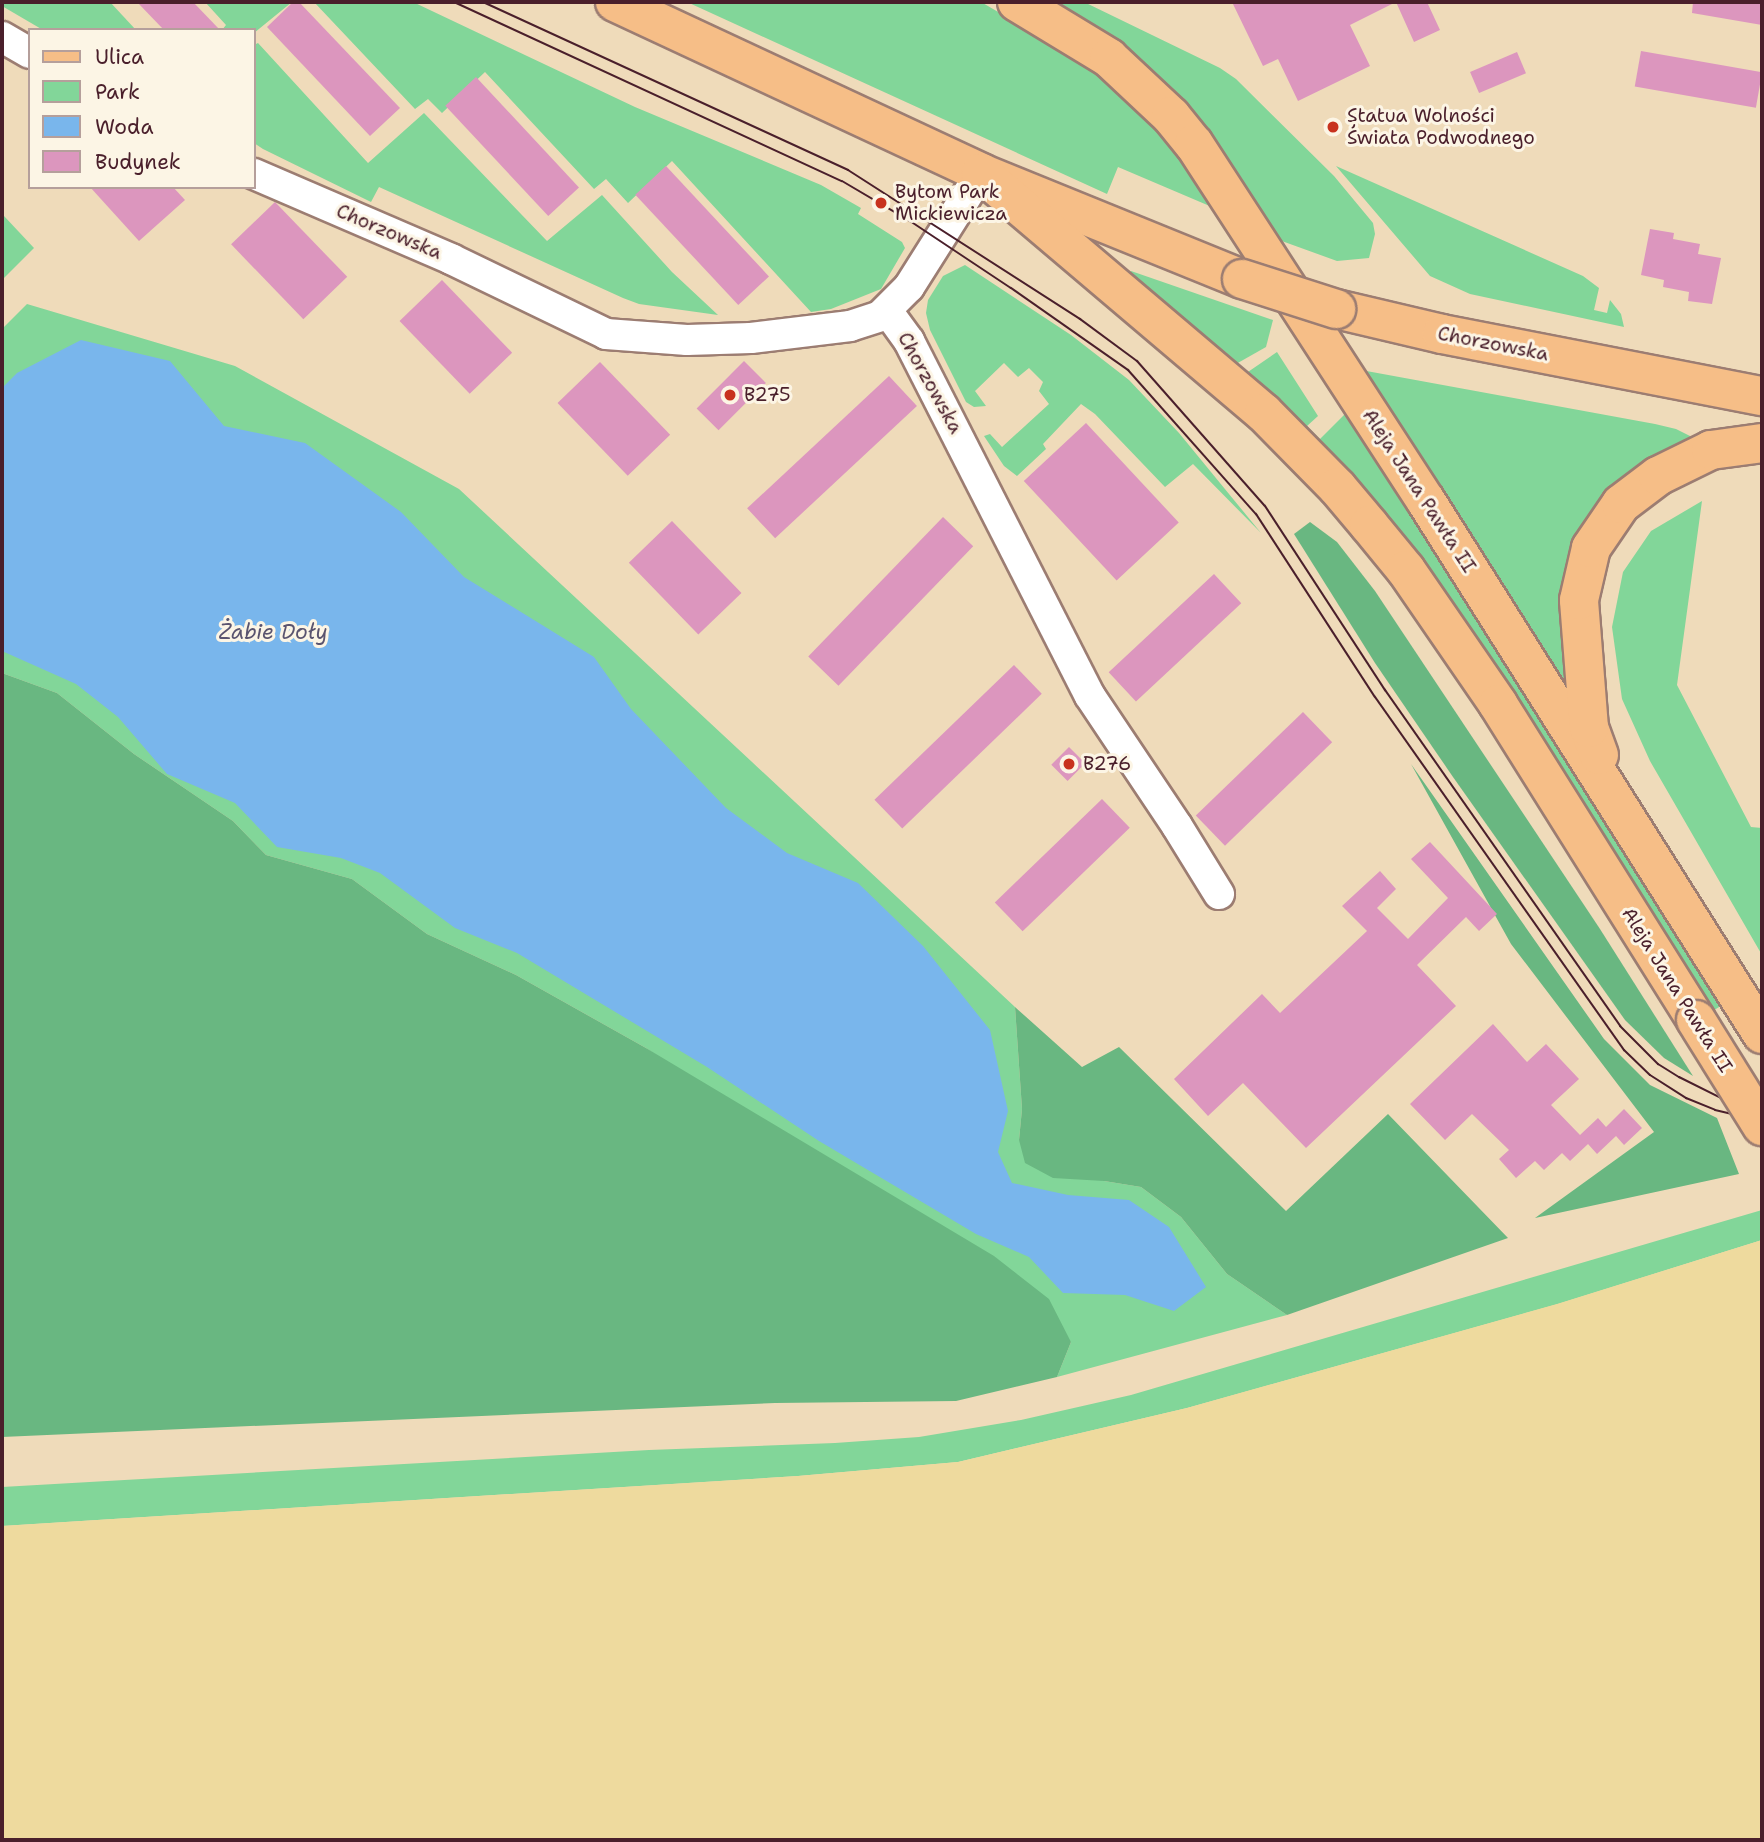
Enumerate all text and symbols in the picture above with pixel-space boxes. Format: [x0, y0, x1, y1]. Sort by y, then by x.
legend [28, 28, 256, 189]
text: Ulica [95, 43, 144, 71]
text: Park [95, 78, 140, 106]
place label: Statua Wolności Świata Podwodnego [1347, 105, 1535, 149]
text: Woda [95, 113, 153, 141]
marker: Statua Wolności Świata Podwodnego [1325, 119, 1341, 135]
text: Budynek [95, 148, 181, 176]
place label: Bytom Park Mickiewicza [895, 181, 1007, 225]
marker: Bytom Park Mickiewicza [873, 195, 889, 211]
street label: Chorzowska [333, 200, 445, 264]
street label: Chorzowska [1436, 322, 1550, 366]
street label: Chorzowska [893, 328, 967, 438]
place label: B275 [744, 384, 791, 406]
marker: B275 [722, 387, 738, 403]
street label: Aleja Jana Pawła II [1358, 405, 1480, 577]
water label: Żabie Doły [218, 619, 328, 645]
place label: B276 [1083, 753, 1131, 775]
marker: B276 [1061, 756, 1077, 772]
street label: Aleja Jana Pawła II [1617, 903, 1737, 1077]

